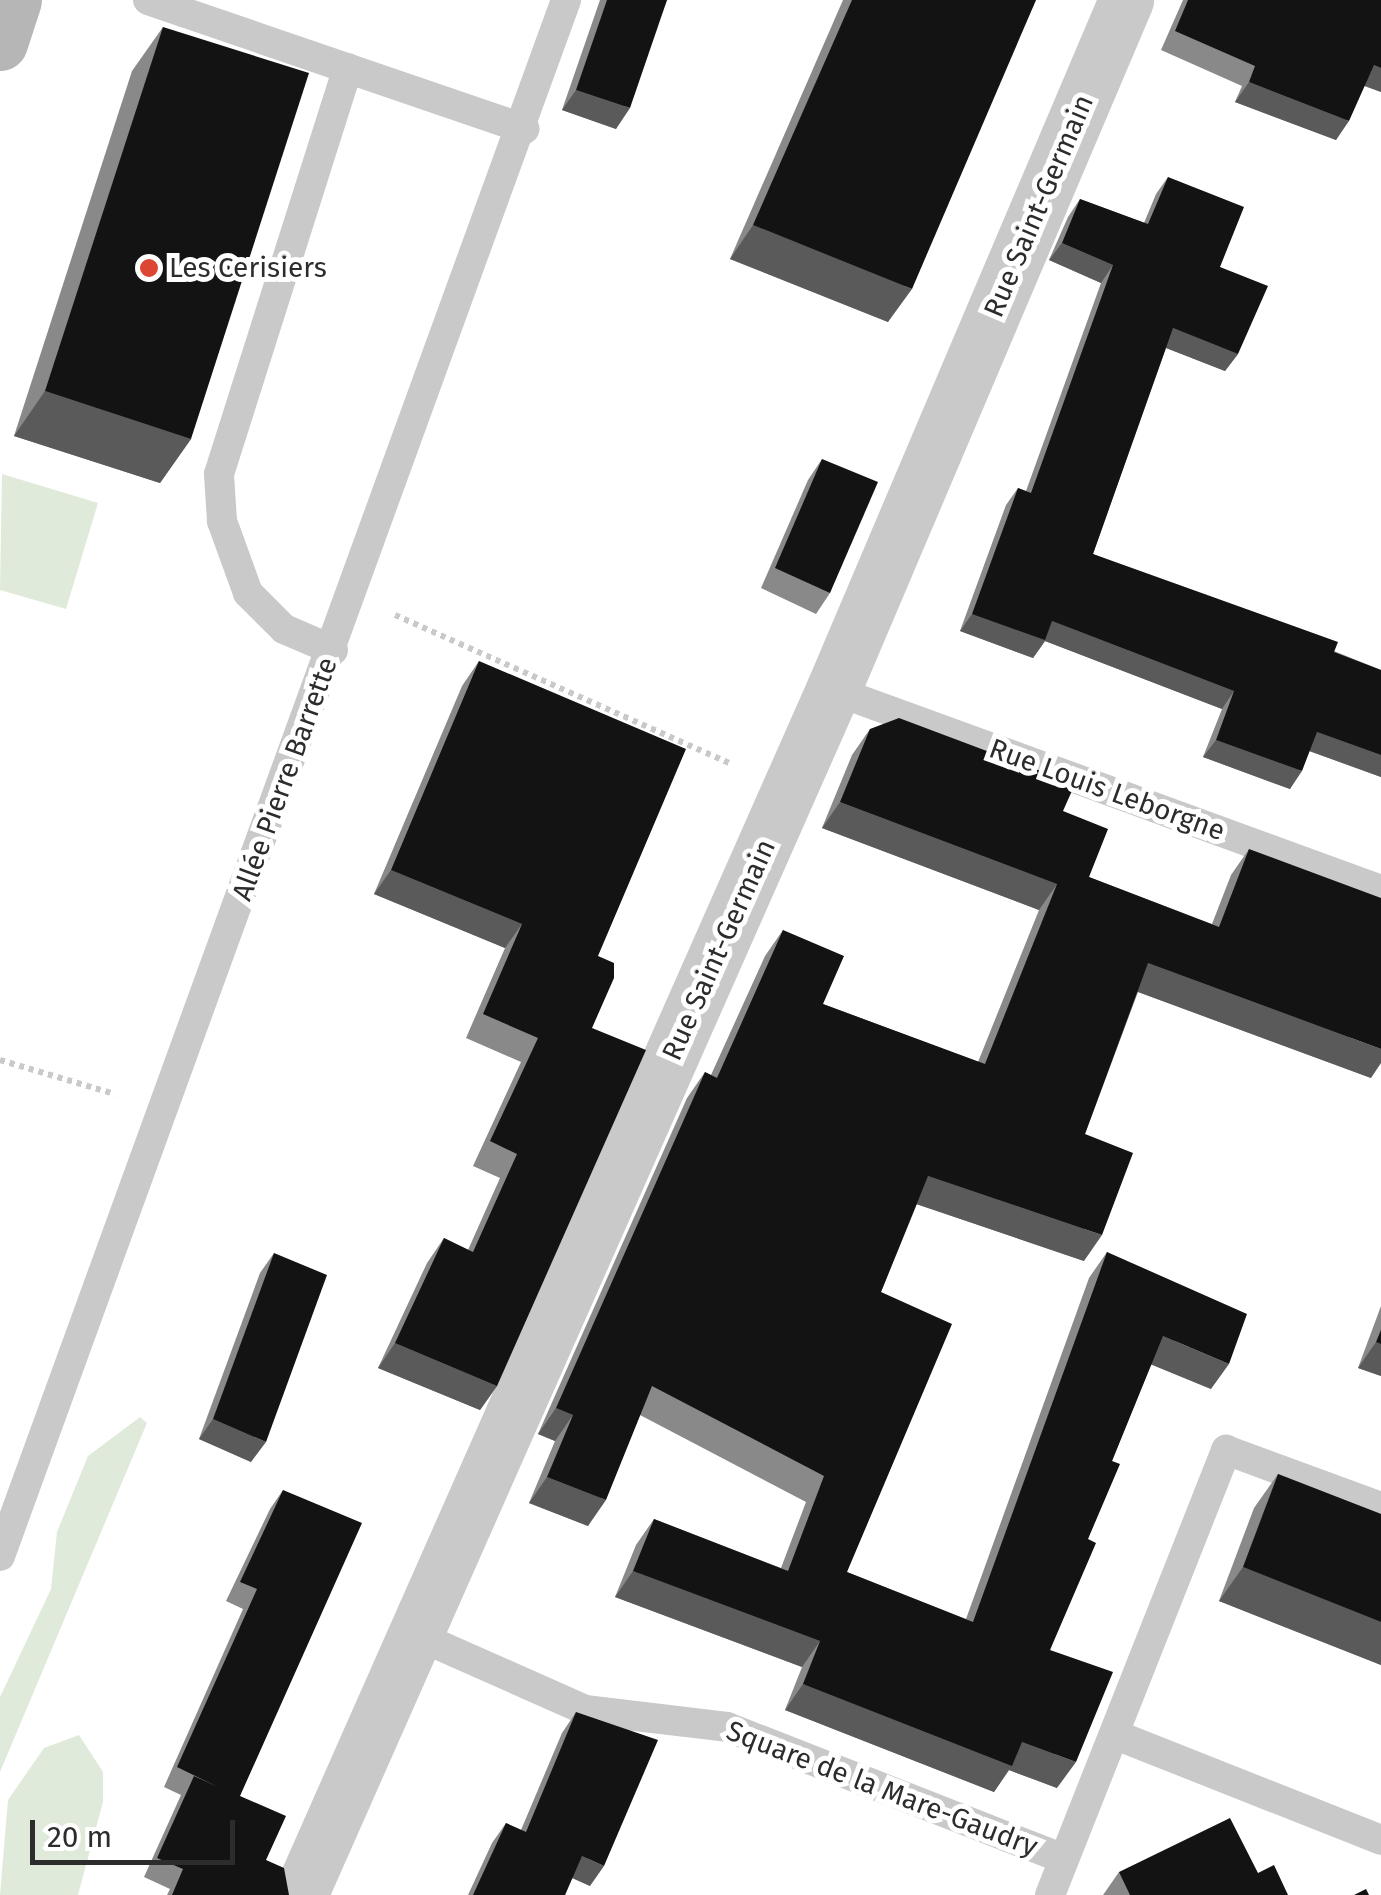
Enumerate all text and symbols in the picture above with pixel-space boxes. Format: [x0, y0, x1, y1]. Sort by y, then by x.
street label: Rue Saint-Germain [977, 90, 1101, 322]
place label: Les Cerisiers [169, 251, 327, 285]
marker: Les Cerisiers [138, 257, 160, 279]
street label: Allée Pierre Barrette [225, 653, 345, 905]
street label: Rue Louis Leborgne [985, 732, 1229, 848]
street label: Rue Saint-Germain [655, 834, 783, 1066]
street label: Square de la Mare-Gaudry [722, 1714, 1042, 1864]
scale bar [35, 1800, 240, 1862]
text: 20 m [47, 1819, 112, 1855]

